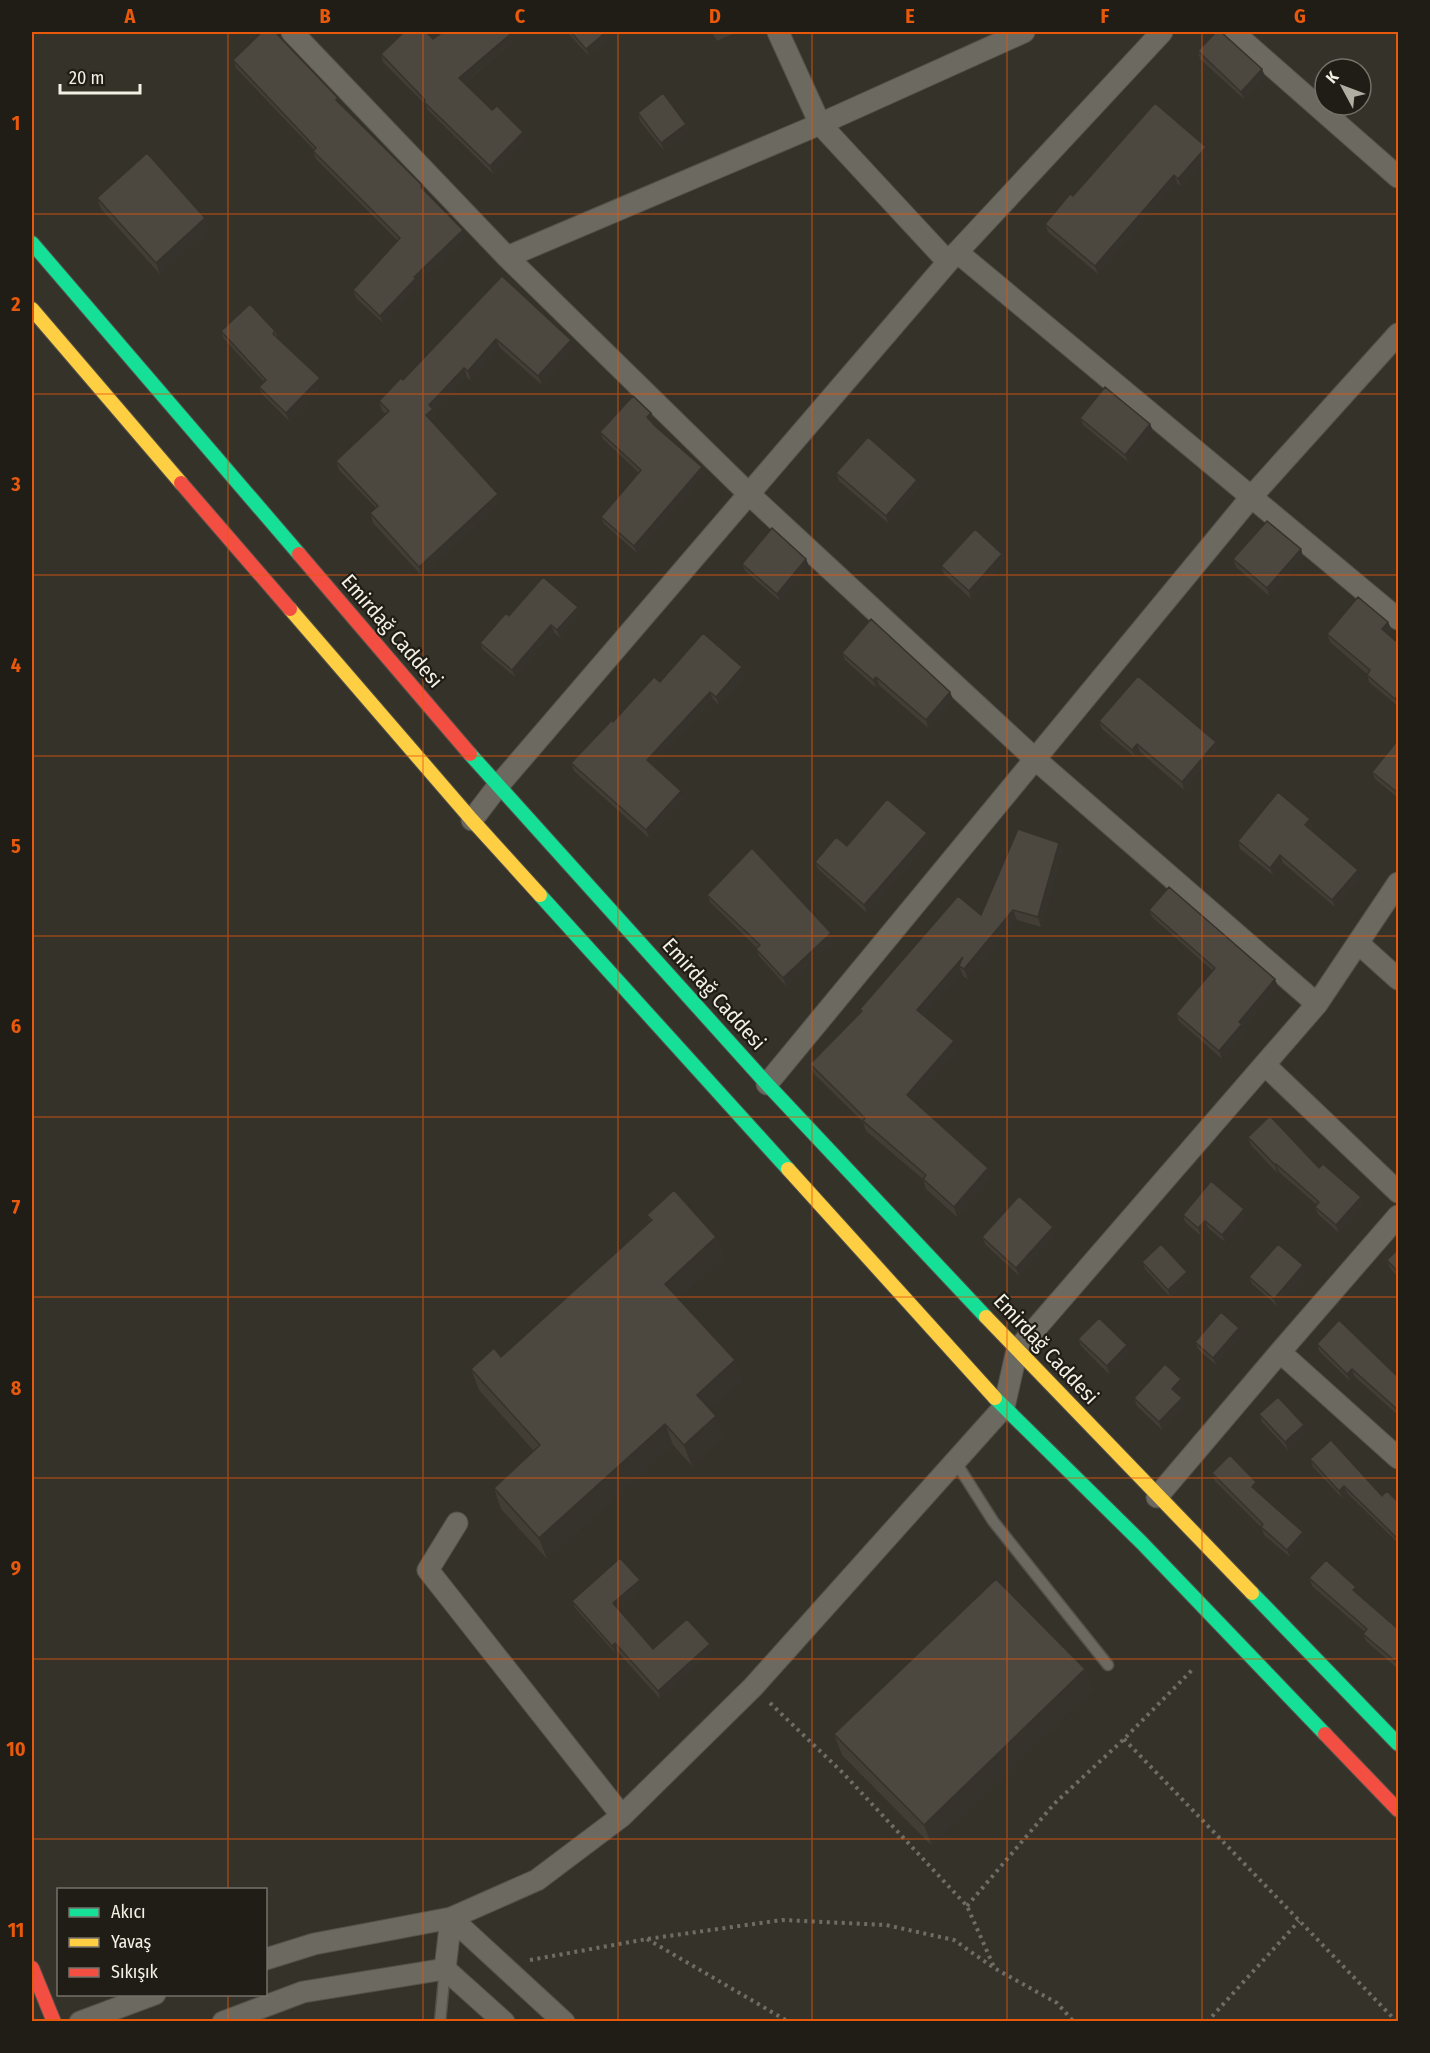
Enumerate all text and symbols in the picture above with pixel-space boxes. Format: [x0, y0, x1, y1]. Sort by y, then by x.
text: A [124, 4, 137, 28]
text: B [319, 4, 331, 28]
text: C [515, 4, 526, 28]
text: D [709, 4, 721, 28]
text: E [905, 4, 915, 28]
text: F [1101, 4, 1110, 28]
text: G [1294, 4, 1306, 28]
scale bar [60, 57, 140, 95]
north arrow [1313, 57, 1373, 117]
text: 20 m [69, 67, 104, 89]
text: K [1322, 67, 1343, 87]
text: 1 [12, 111, 20, 135]
text: 2 [10, 292, 21, 316]
text: 3 [10, 472, 21, 496]
street label: Emirdağ Caddesi [336, 569, 448, 693]
text: 4 [11, 653, 21, 677]
text: 5 [11, 834, 21, 858]
street label: Emirdağ Caddesi [657, 933, 771, 1055]
text: 6 [11, 1014, 21, 1038]
text: 7 [12, 1195, 21, 1219]
street label: Emirdağ Caddesi [988, 1288, 1104, 1410]
text: 8 [11, 1376, 22, 1400]
text: 9 [11, 1556, 21, 1580]
text: 10 [6, 1737, 26, 1761]
legend [57, 1888, 267, 1996]
text: Akıcı [111, 1901, 146, 1923]
text: 11 [8, 1918, 24, 1942]
text: Yavaş [111, 1931, 152, 1953]
text: Sıkışık [111, 1961, 159, 1983]

